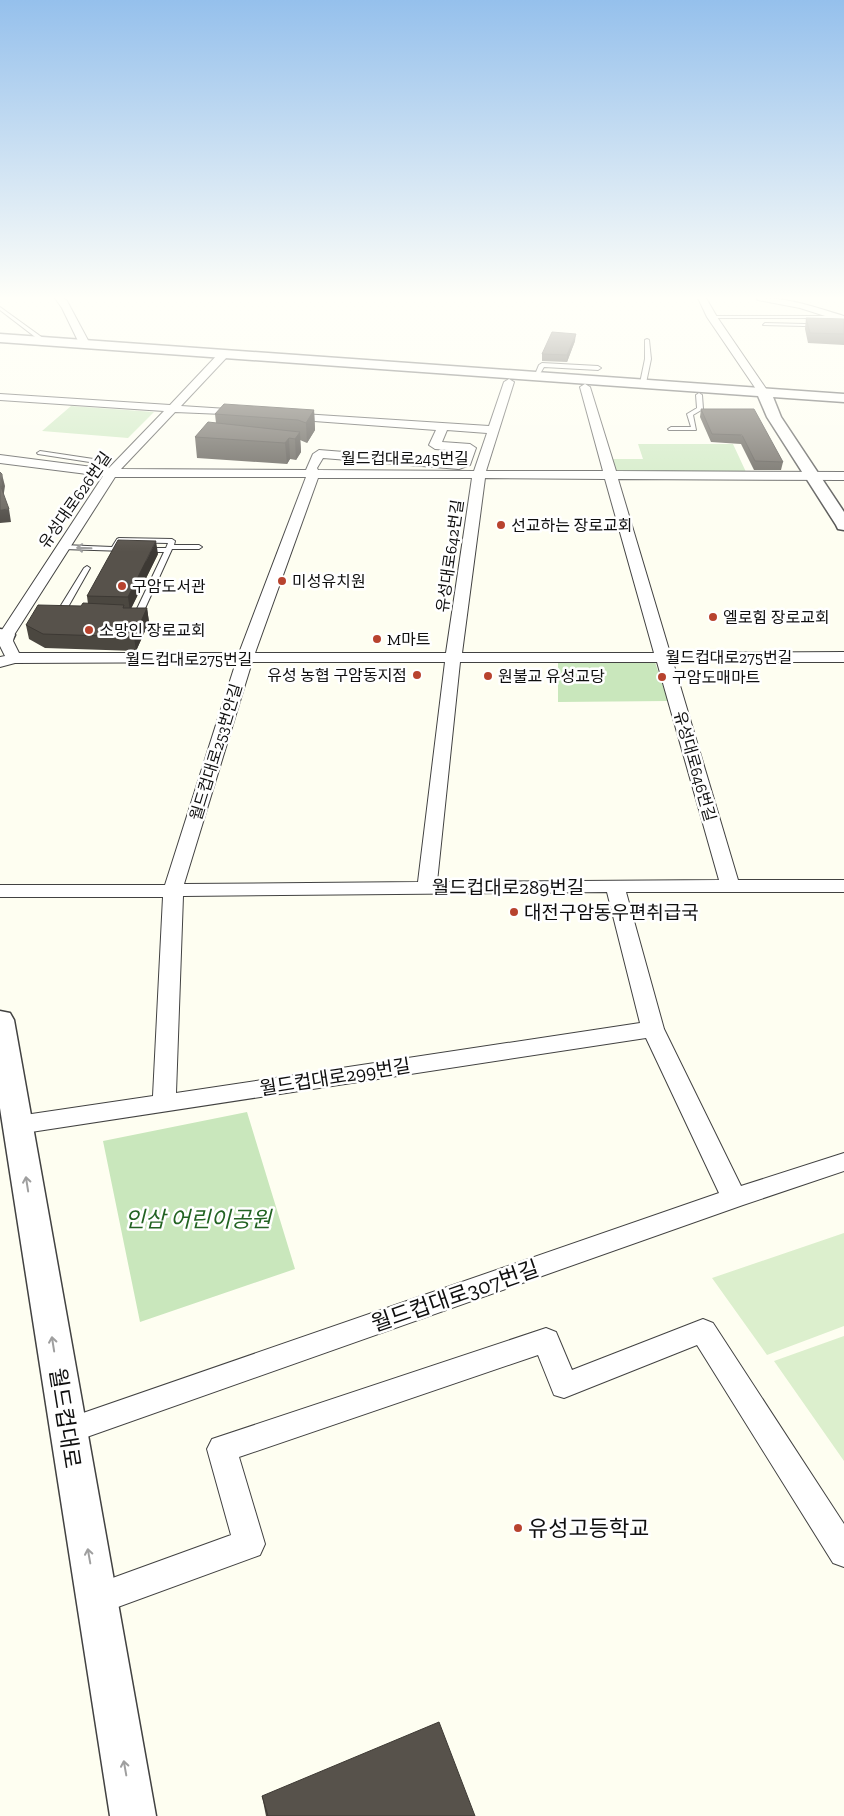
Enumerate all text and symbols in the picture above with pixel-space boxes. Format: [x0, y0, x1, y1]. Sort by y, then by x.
street label: 유성대로626번길 [35, 448, 115, 552]
street label: 월드컵대로245번길 [341, 449, 469, 468]
street label: 유성대로642번길 [433, 498, 467, 614]
place label: 선교하는 장로교회 [511, 516, 632, 535]
marker: 선교하는 장로교회 [495, 519, 507, 531]
one-way arrow [77, 543, 93, 553]
place label: 미성유치원 [292, 572, 366, 591]
marker: 미성유치원 [276, 575, 288, 587]
place label: 구암도서관 [132, 577, 206, 596]
marker: 구암도서관 [116, 580, 128, 592]
place label: 엘로힘 장로교회 [723, 608, 830, 627]
marker: 엘로힘 장로교회 [707, 611, 719, 623]
place label: 소망인 장로교회 [99, 621, 206, 640]
marker: 소망인 장로교회 [83, 624, 95, 636]
place label: M마트 [387, 630, 431, 649]
marker: M마트 [371, 633, 383, 645]
street label: 월드컵대로275번길 [665, 648, 793, 667]
street label: 월드컵대로275번길 [125, 650, 253, 669]
place label: 유성 농협 구암동지점 [267, 666, 407, 685]
place label: 원불교 유성교당 [498, 667, 605, 686]
place label: 구암도매마트 [672, 668, 760, 687]
marker: 유성 농협 구암동지점 [411, 669, 423, 681]
marker: 원불교 유성교당 [482, 670, 494, 682]
marker: 구암도매마트 [656, 671, 668, 683]
street label: 월드컵대로253번안길 [186, 681, 246, 823]
street label: 유성대로646번길 [670, 709, 720, 823]
street label: 월드컵대로289번길 [432, 876, 584, 899]
place label: 대전구암동우편취급국 [524, 901, 699, 924]
marker: 대전구암동우편취급국 [508, 906, 520, 918]
street label: 월드컵대로299번길 [258, 1054, 412, 1100]
one-way arrow [22, 1176, 32, 1192]
park label: 인삼 어린이공원 [125, 1206, 273, 1233]
street label: 월드컵대로307번길 [368, 1255, 542, 1337]
one-way arrow [48, 1336, 58, 1352]
street label: 월드컵대로 [44, 1366, 86, 1470]
place label: 유성고등학교 [528, 1515, 649, 1542]
marker: 유성고등학교 [512, 1522, 524, 1534]
one-way arrow [83, 1548, 93, 1564]
one-way arrow [119, 1760, 129, 1776]

